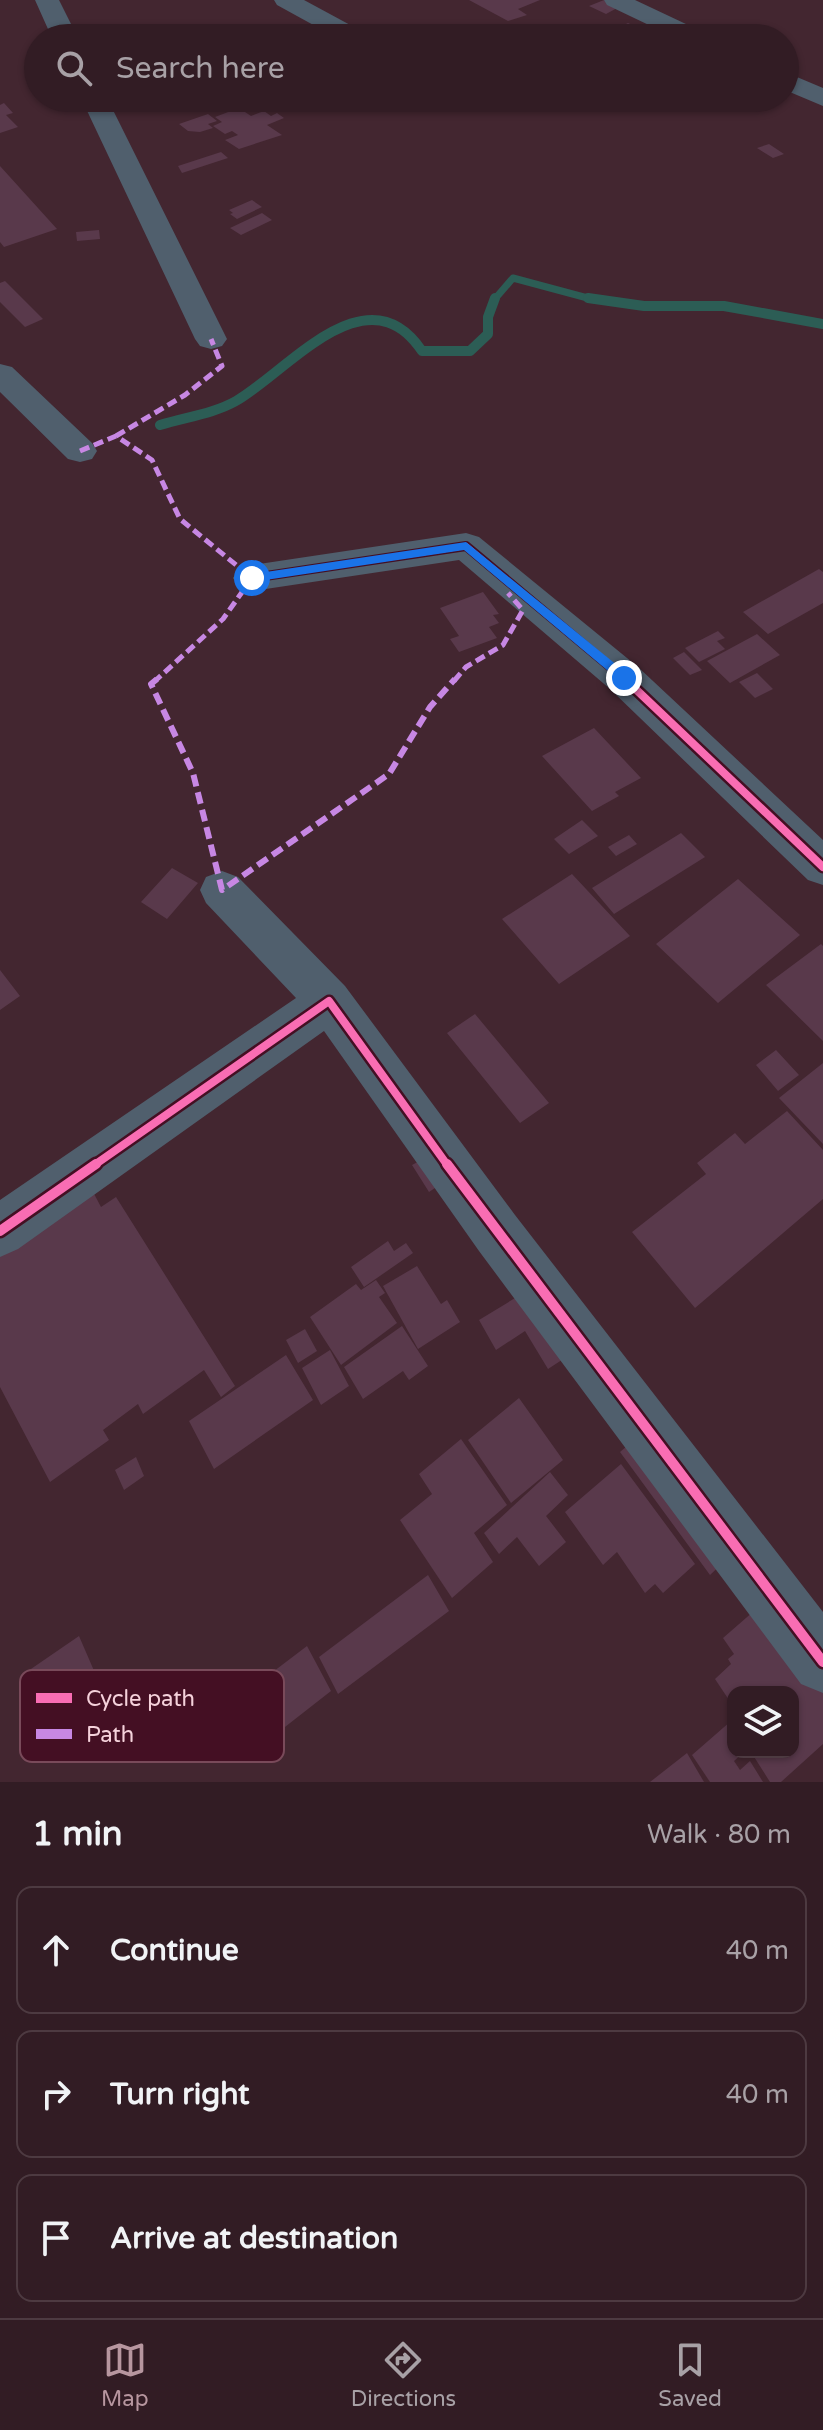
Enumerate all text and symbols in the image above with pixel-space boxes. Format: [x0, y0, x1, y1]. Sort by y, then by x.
search box [24, 24, 799, 112]
icon: search [52, 46, 96, 90]
text: Search here [116, 50, 285, 87]
route start [234, 560, 270, 596]
route end [606, 660, 642, 696]
legend [20, 1670, 284, 1762]
text: Cycle path [86, 1686, 195, 1712]
map controls [727, 1686, 799, 1758]
button: layers [727, 1686, 799, 1758]
text: Path [86, 1722, 134, 1748]
text: 1 min [32, 1814, 123, 1855]
text: Walk · 80 m [647, 1819, 791, 1850]
icon: ahead [34, 1928, 78, 1972]
text: Continue [110, 1932, 239, 1969]
text: 40 m [726, 1935, 789, 1966]
icon: right [34, 2072, 78, 2116]
text: Turn right [110, 2076, 250, 2113]
text: 40 m [726, 2079, 789, 2110]
icon: arrive [34, 2216, 78, 2260]
text: Arrive at destination [110, 2220, 398, 2257]
tab: Map [101, 2338, 149, 2412]
tab: Directions [351, 2338, 456, 2412]
tab: Saved [658, 2338, 722, 2412]

